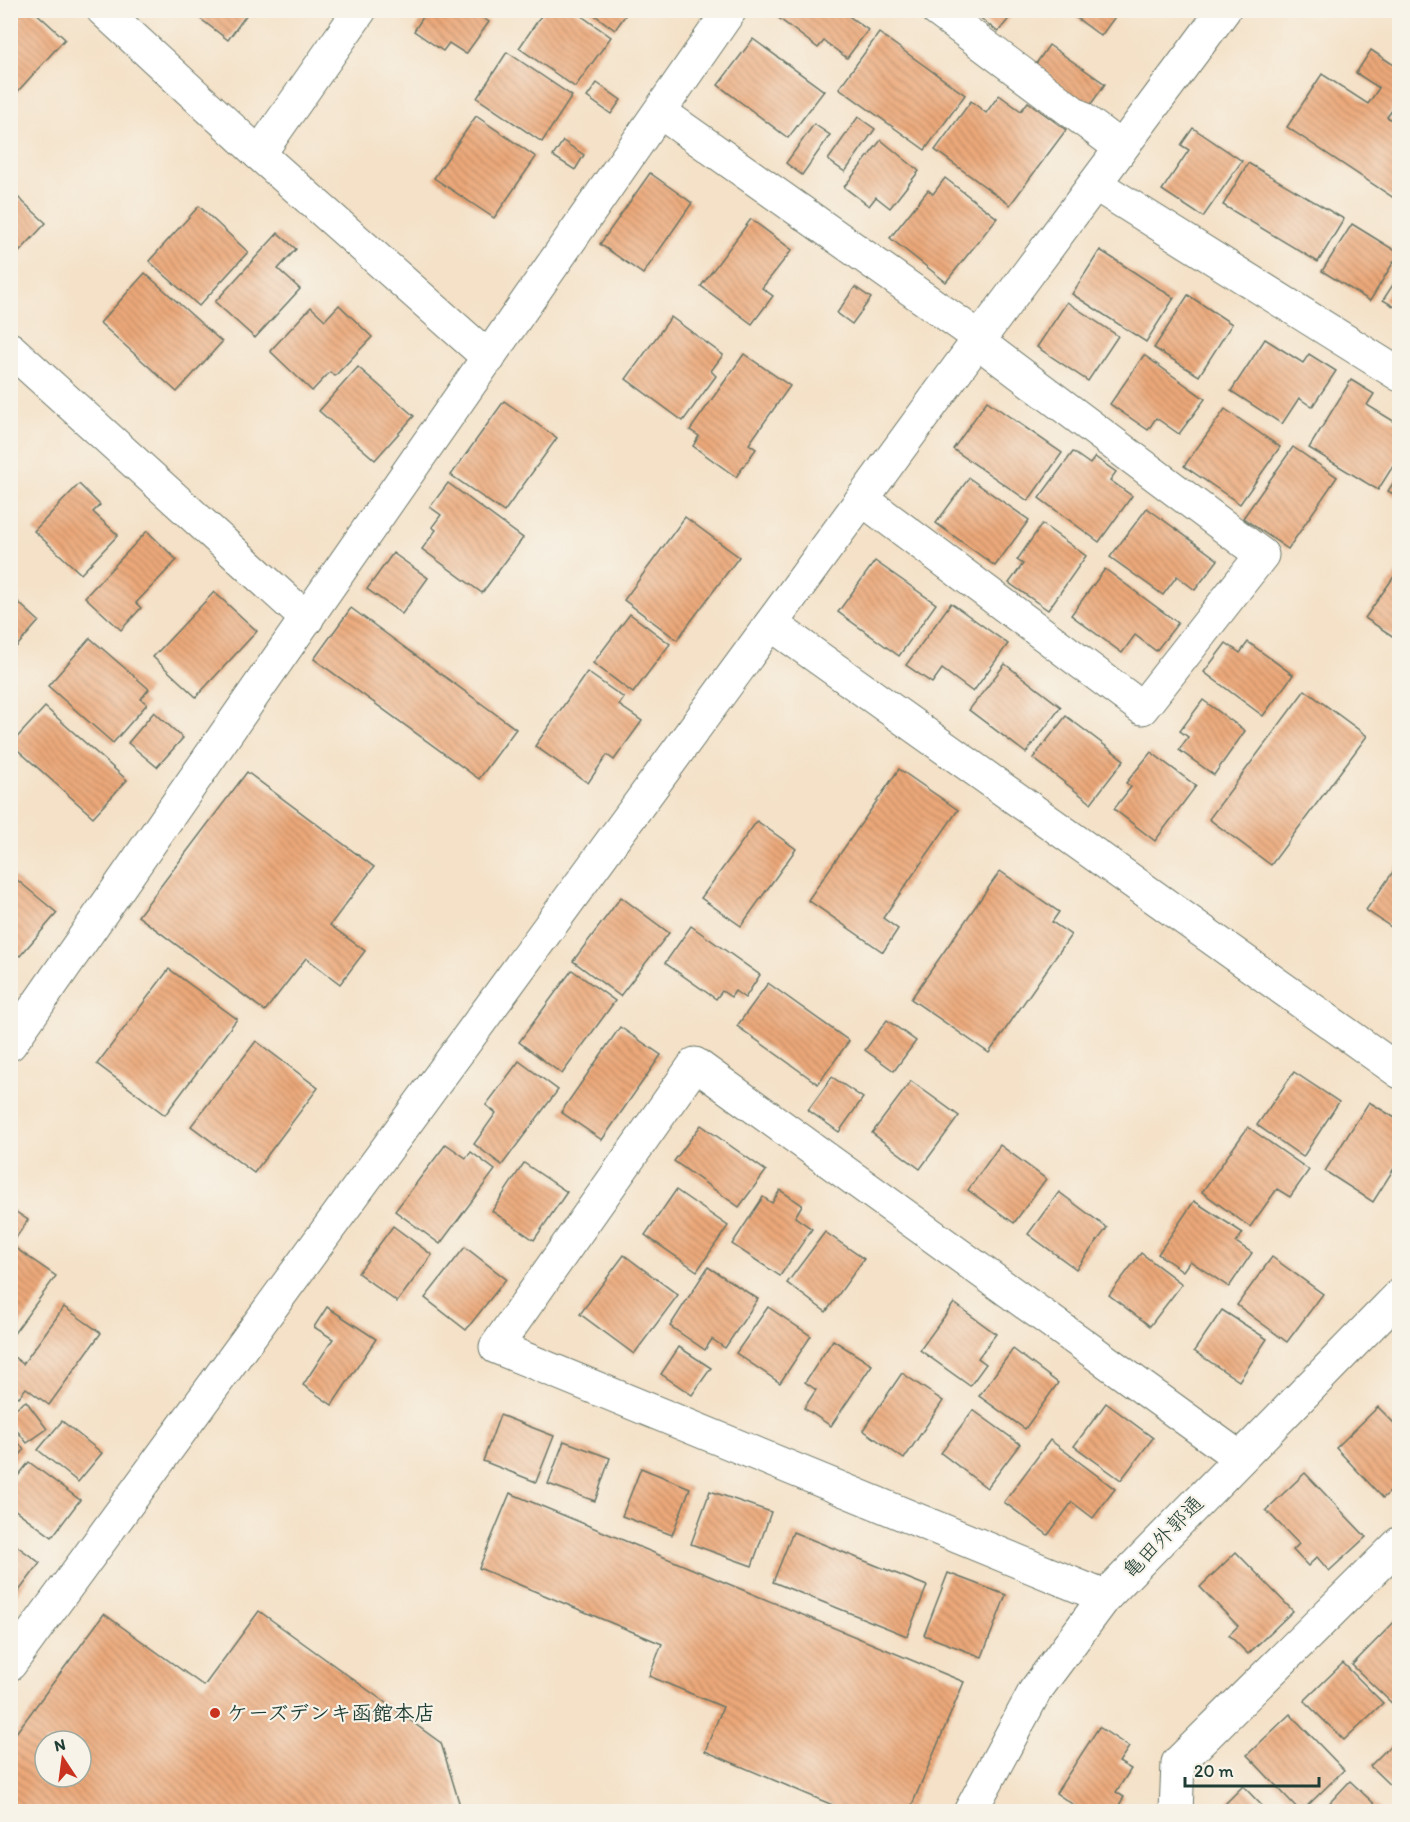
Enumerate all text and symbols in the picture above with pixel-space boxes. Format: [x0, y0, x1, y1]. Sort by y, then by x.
street label: 亀田外郭通 [1117, 1490, 1208, 1583]
place label: ケーズデンキ函館本店 [227, 1700, 435, 1725]
marker: ケーズデンキ函館本店 [208, 1706, 222, 1720]
north arrow [33, 1729, 93, 1789]
text: N [52, 1734, 67, 1755]
scale bar [1185, 1750, 1318, 1788]
text: 20 m [1194, 1760, 1234, 1782]

